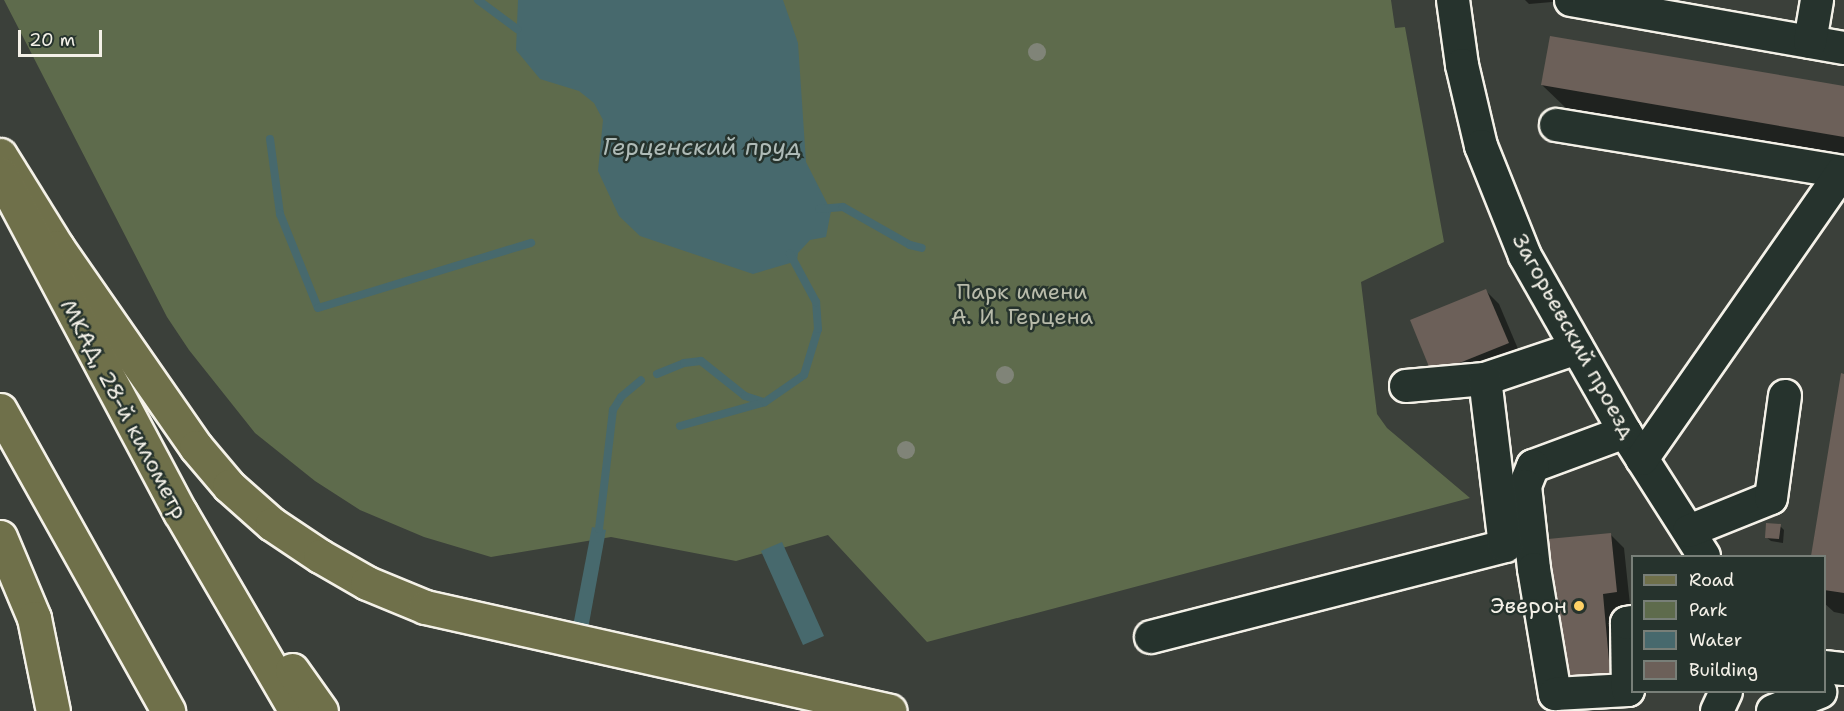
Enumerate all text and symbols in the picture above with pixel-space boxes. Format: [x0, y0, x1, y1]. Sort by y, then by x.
scale bar [21, 18, 105, 56]
text: 20 m [29, 28, 75, 52]
water label: Герценский пруд [603, 134, 801, 162]
street label: Загорьевский проезд [1507, 229, 1641, 443]
park label: Парк имени А. И. Герцена [951, 278, 1093, 330]
street label: МКАД, 28-й километр [55, 295, 193, 523]
legend [1631, 555, 1826, 693]
text: Road [1689, 568, 1734, 592]
place label: Эверон [1490, 593, 1567, 619]
text: Park [1689, 598, 1728, 622]
marker: Эверон [1572, 599, 1586, 613]
text: Water [1689, 628, 1742, 652]
text: Building [1689, 658, 1758, 682]

